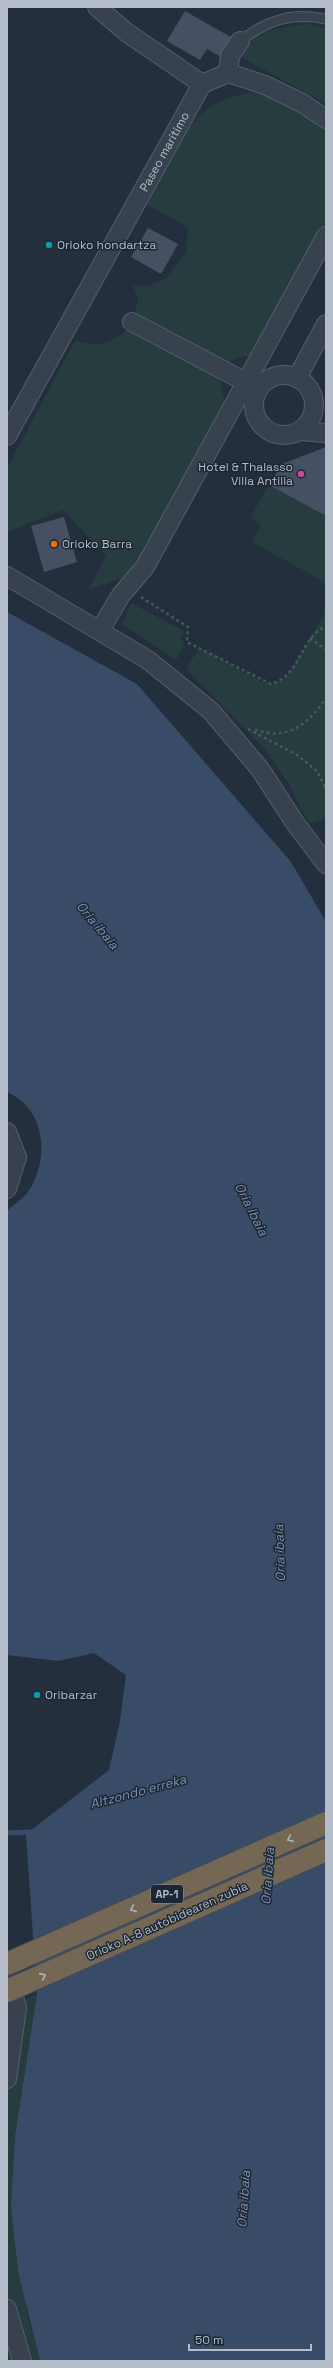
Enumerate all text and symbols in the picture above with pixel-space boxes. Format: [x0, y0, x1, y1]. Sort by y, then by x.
street label: Paseo marítimo [136, 109, 193, 194]
place label: Orioko hondartza [57, 237, 157, 253]
marker: Orioko hondartza [44, 240, 54, 250]
place label: Hotel & Thalasso Villa Antilla [198, 459, 293, 489]
marker: Hotel & Thalasso Villa Antilla [296, 469, 306, 479]
place label: Orioko Barra [62, 536, 132, 552]
marker: Orioko Barra [49, 539, 59, 549]
water label: Oria ibaia [73, 898, 123, 953]
water label: Oria ibaia [231, 1180, 272, 1239]
water label: Oria ibaia [270, 1524, 289, 1582]
place label: Oribarzar [45, 1687, 98, 1703]
marker: Oribarzar [32, 1690, 42, 1700]
water label: Altzondo erreka [88, 1770, 189, 1812]
one-way arrow [287, 1834, 295, 1842]
water label: Oria ibaia [257, 1846, 278, 1905]
street label: Orioko A-8 autobidearen zubia [84, 1878, 250, 1964]
road number: AP-1 [151, 1885, 183, 1903]
one-way arrow [130, 1904, 137, 1912]
one-way arrow [38, 1973, 46, 1981]
water label: Oria ibaia [233, 2169, 254, 2228]
scale bar [189, 2326, 311, 2352]
text: 50 m [195, 2332, 223, 2348]

